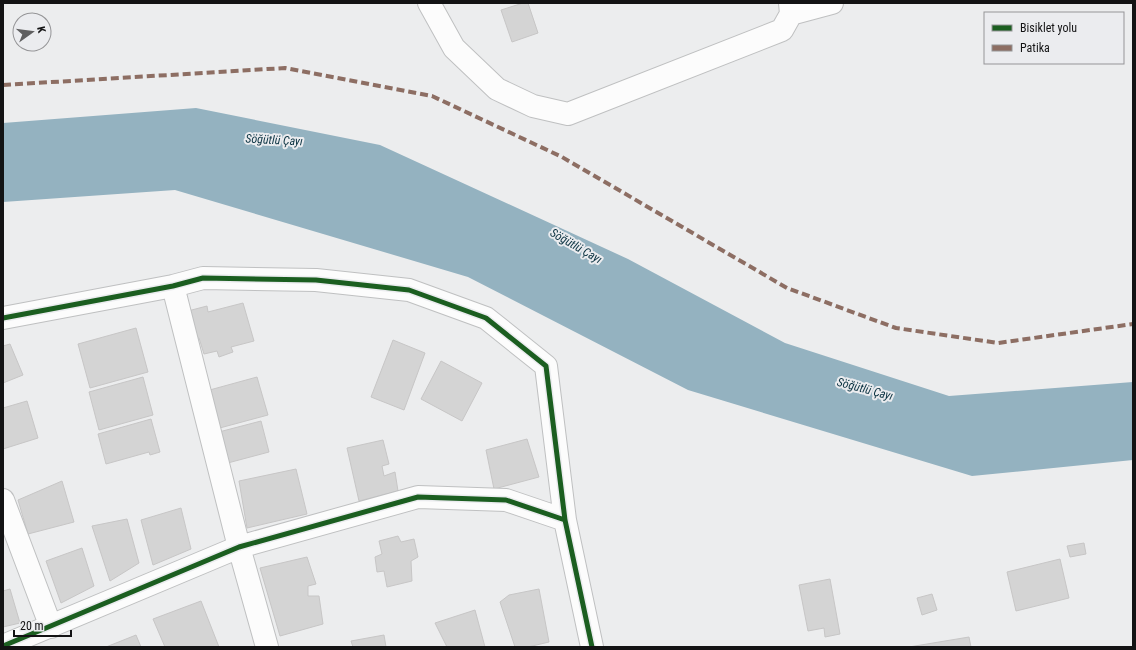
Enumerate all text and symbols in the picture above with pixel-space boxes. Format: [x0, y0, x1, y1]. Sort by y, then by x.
north arrow [12, 12, 52, 52]
legend [984, 12, 1124, 64]
text: Bisiklet yolu [1020, 21, 1077, 35]
text: K [34, 25, 48, 35]
text: Patika [1020, 41, 1050, 55]
water label: Söğütlü Çayı [245, 132, 303, 149]
water label: Söğütlü Çayı [548, 226, 605, 267]
water label: Söğütlü Çayı [835, 375, 895, 403]
scale bar [14, 612, 71, 638]
text: 20 m [20, 619, 44, 633]

